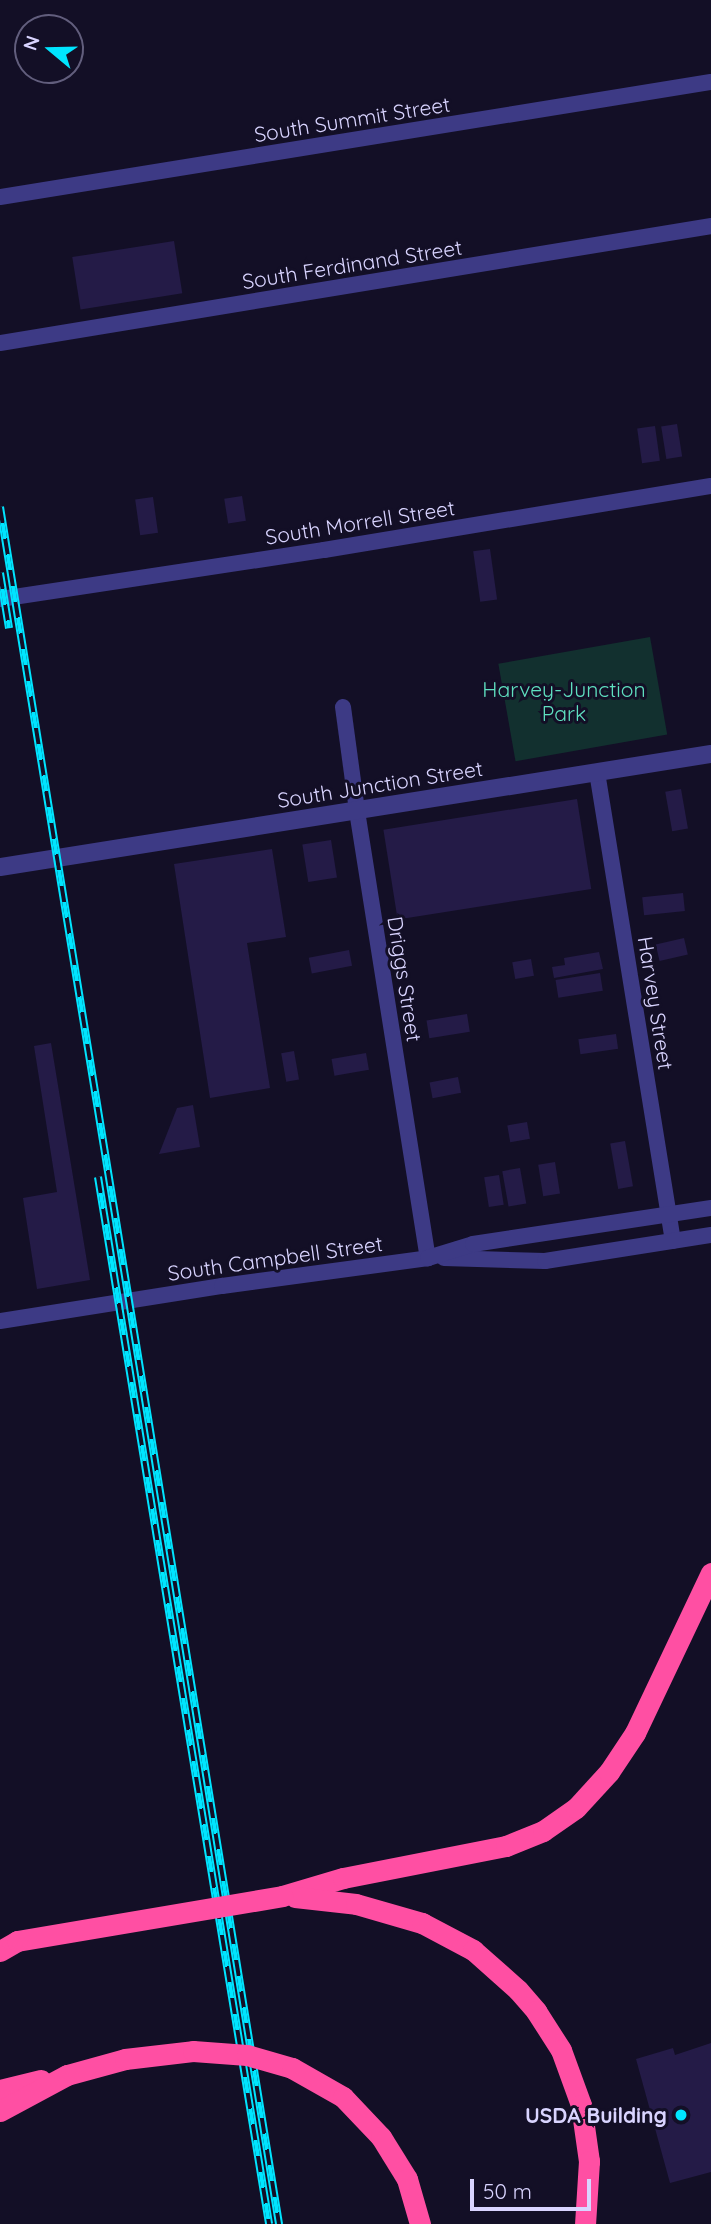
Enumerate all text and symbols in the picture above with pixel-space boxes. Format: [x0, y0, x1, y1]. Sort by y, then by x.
north arrow [14, 14, 84, 84]
text: N [17, 32, 45, 53]
street label: South Summit Street [252, 91, 452, 147]
street label: South Ferdinand Street [240, 234, 464, 294]
street label: South Morrell Street [263, 495, 457, 549]
park label: Harvey-Junction Park [482, 676, 646, 726]
street label: South Junction Street [275, 755, 485, 813]
street label: Driggs Street [383, 914, 427, 1044]
street label: Harvey Street [633, 934, 679, 1072]
street label: South Campbell Street [166, 1230, 384, 1286]
place label: USDA Building [525, 2102, 667, 2128]
marker: USDA Building [673, 2107, 689, 2123]
scale bar [473, 2164, 594, 2208]
text: 50 m [483, 2178, 532, 2204]

